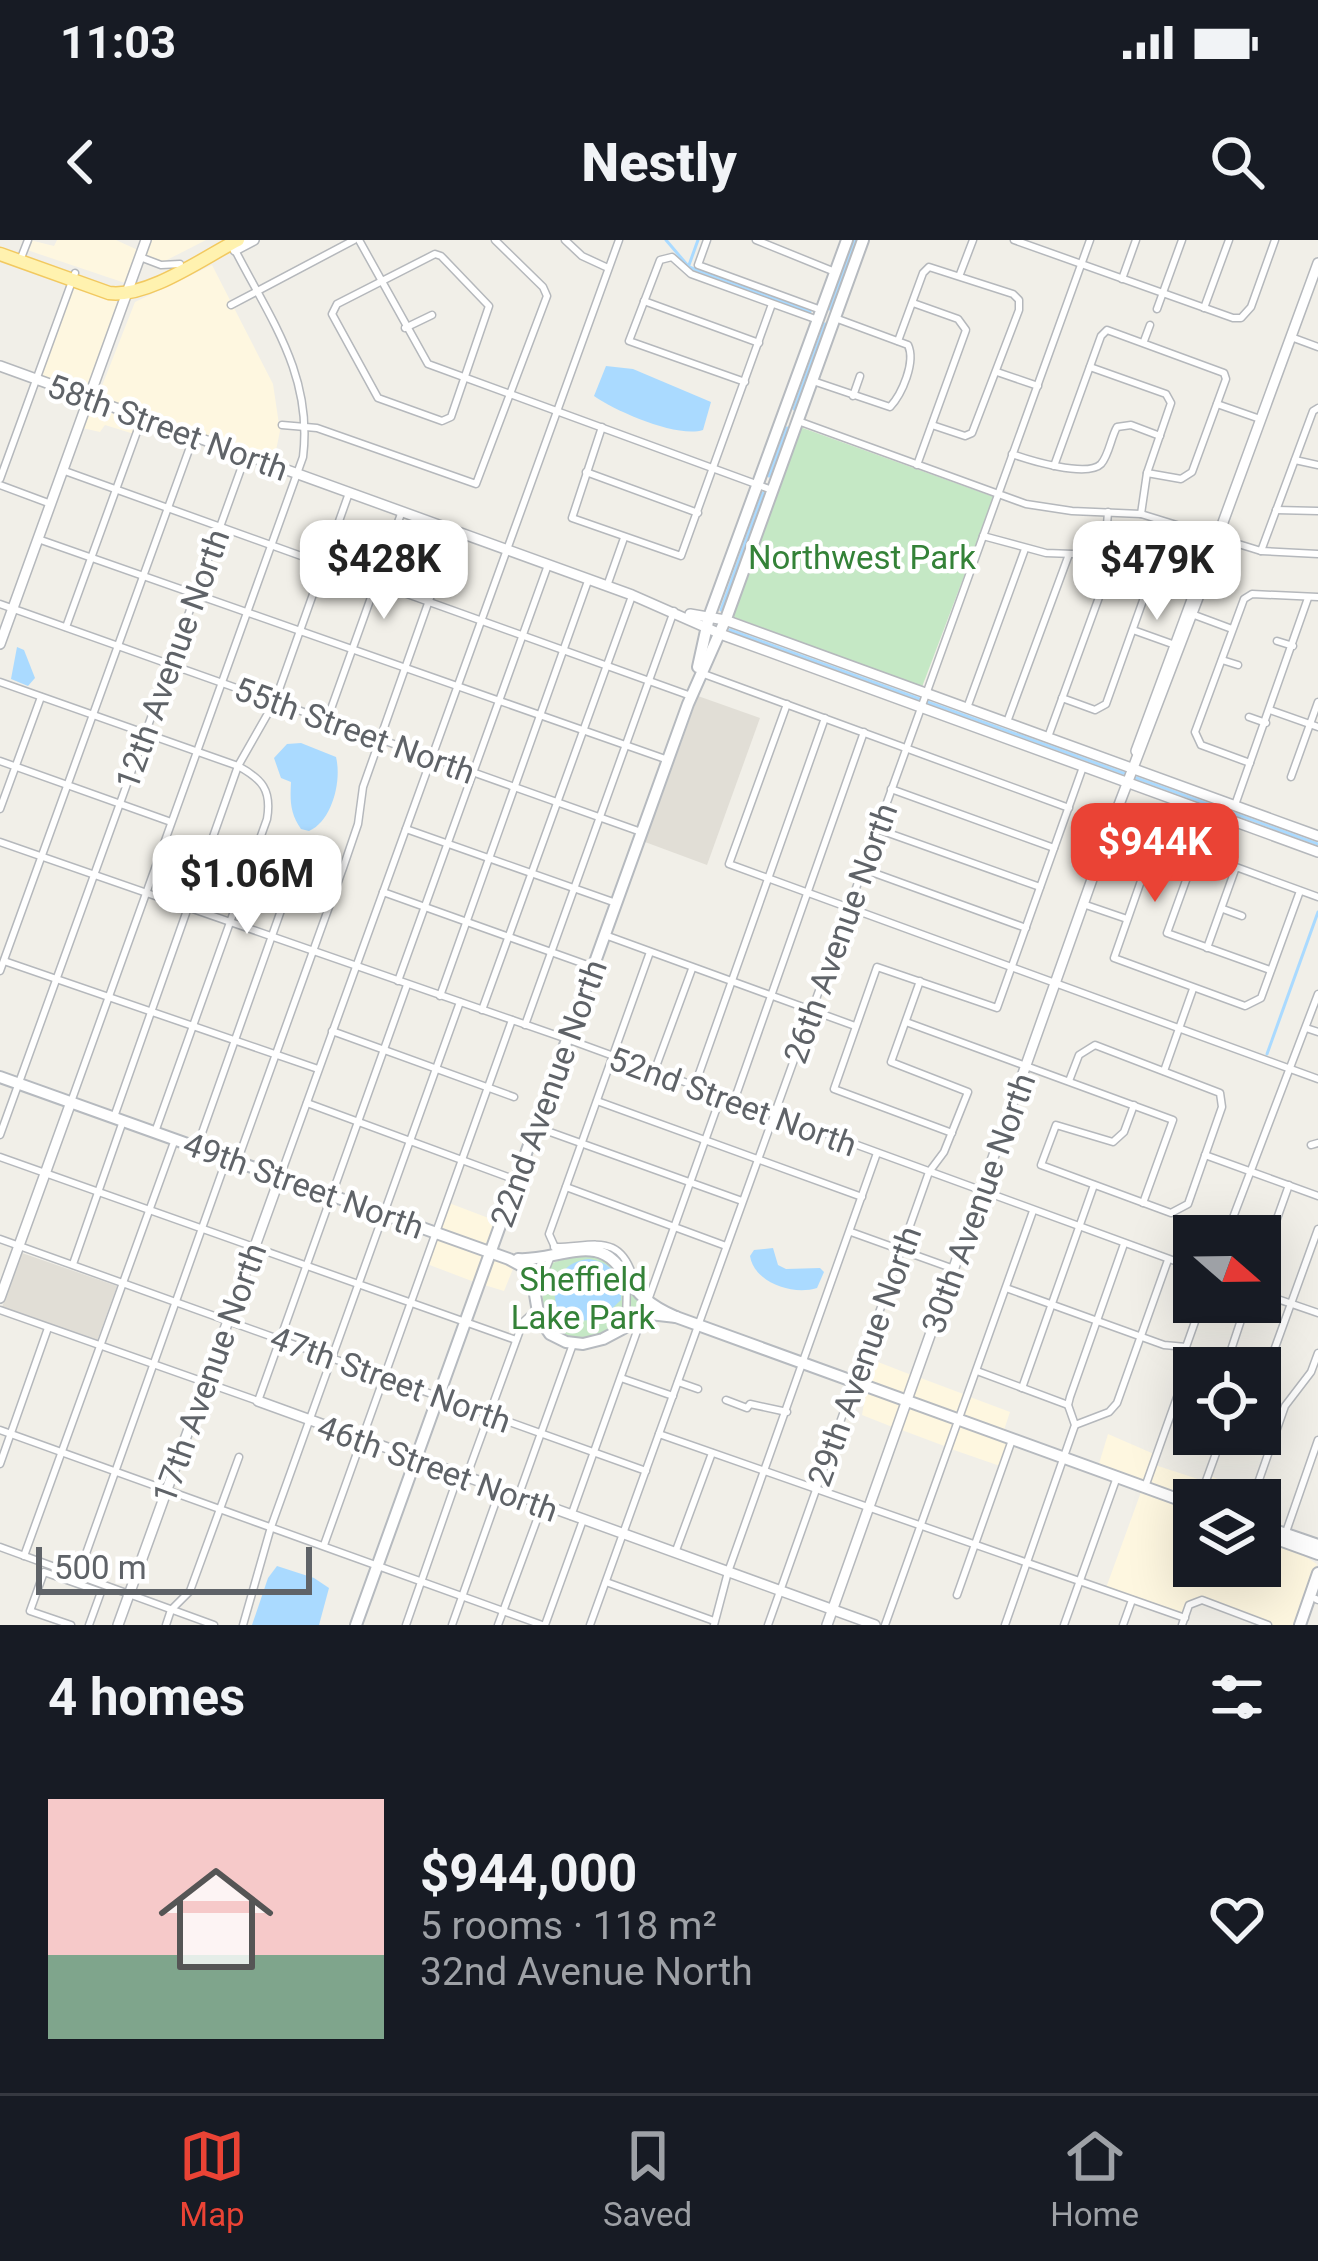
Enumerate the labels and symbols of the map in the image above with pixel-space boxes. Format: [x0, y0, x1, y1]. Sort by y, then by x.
street label: 58th Street North [42, 366, 293, 489]
pin: $428K [300, 520, 468, 622]
pin: $479K [1073, 521, 1241, 623]
street label: 12th Avenue North [107, 524, 238, 794]
park label: Northwest Park [748, 538, 976, 577]
street label: 55th Street North [229, 669, 480, 792]
street label: 26th Avenue North [775, 798, 906, 1068]
pin: $944K [1071, 803, 1239, 905]
pin: $1.06M [149, 835, 345, 937]
street label: 22nd Avenue North [482, 954, 615, 1232]
street label: 52nd Street North [604, 1039, 862, 1164]
street label: 30th Avenue North [913, 1068, 1044, 1338]
street label: 49th Street North [178, 1124, 429, 1247]
north arrow [1173, 1215, 1281, 1323]
street label: 29th Avenue North [799, 1221, 930, 1491]
street label: 17th Avenue North [144, 1238, 275, 1508]
park label: Sheffield Lake Park [511, 1260, 655, 1337]
street label: 47th Street North [265, 1318, 516, 1441]
street label: 46th Street North [312, 1407, 563, 1530]
scale bar [36, 1541, 312, 1594]

